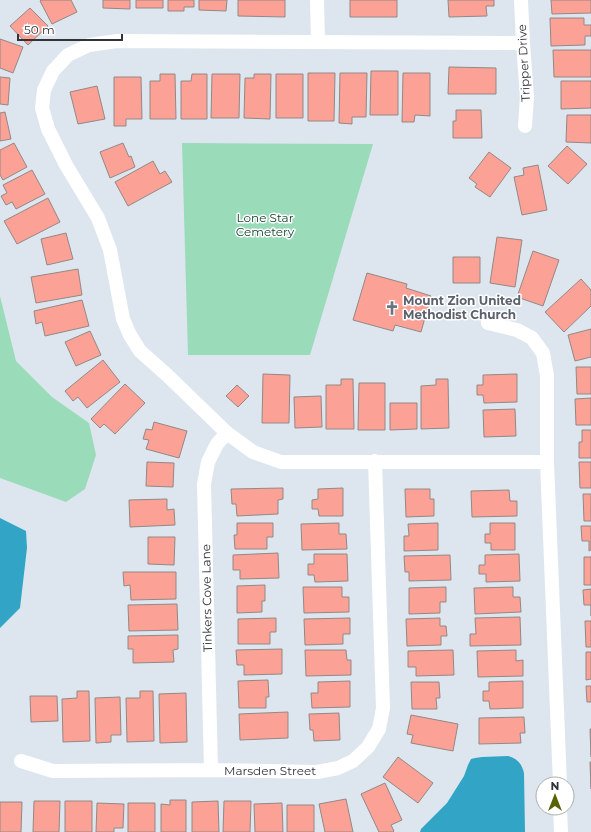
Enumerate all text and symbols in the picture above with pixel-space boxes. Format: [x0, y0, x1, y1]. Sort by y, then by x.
scale bar [18, 16, 122, 42]
text: 50 m [24, 22, 55, 37]
street label: Tripper Drive [514, 24, 533, 102]
park label: Lone Star Cemetery [236, 210, 295, 239]
place label: Mount Zion United Methodist Church [403, 293, 521, 322]
church icon: Mount Zion United Methodist Church [384, 300, 400, 316]
street label: Tinkers Cove Lane [198, 544, 215, 652]
street label: Marsden Street [224, 763, 316, 778]
north arrow [535, 776, 575, 816]
text: N [551, 779, 559, 793]

